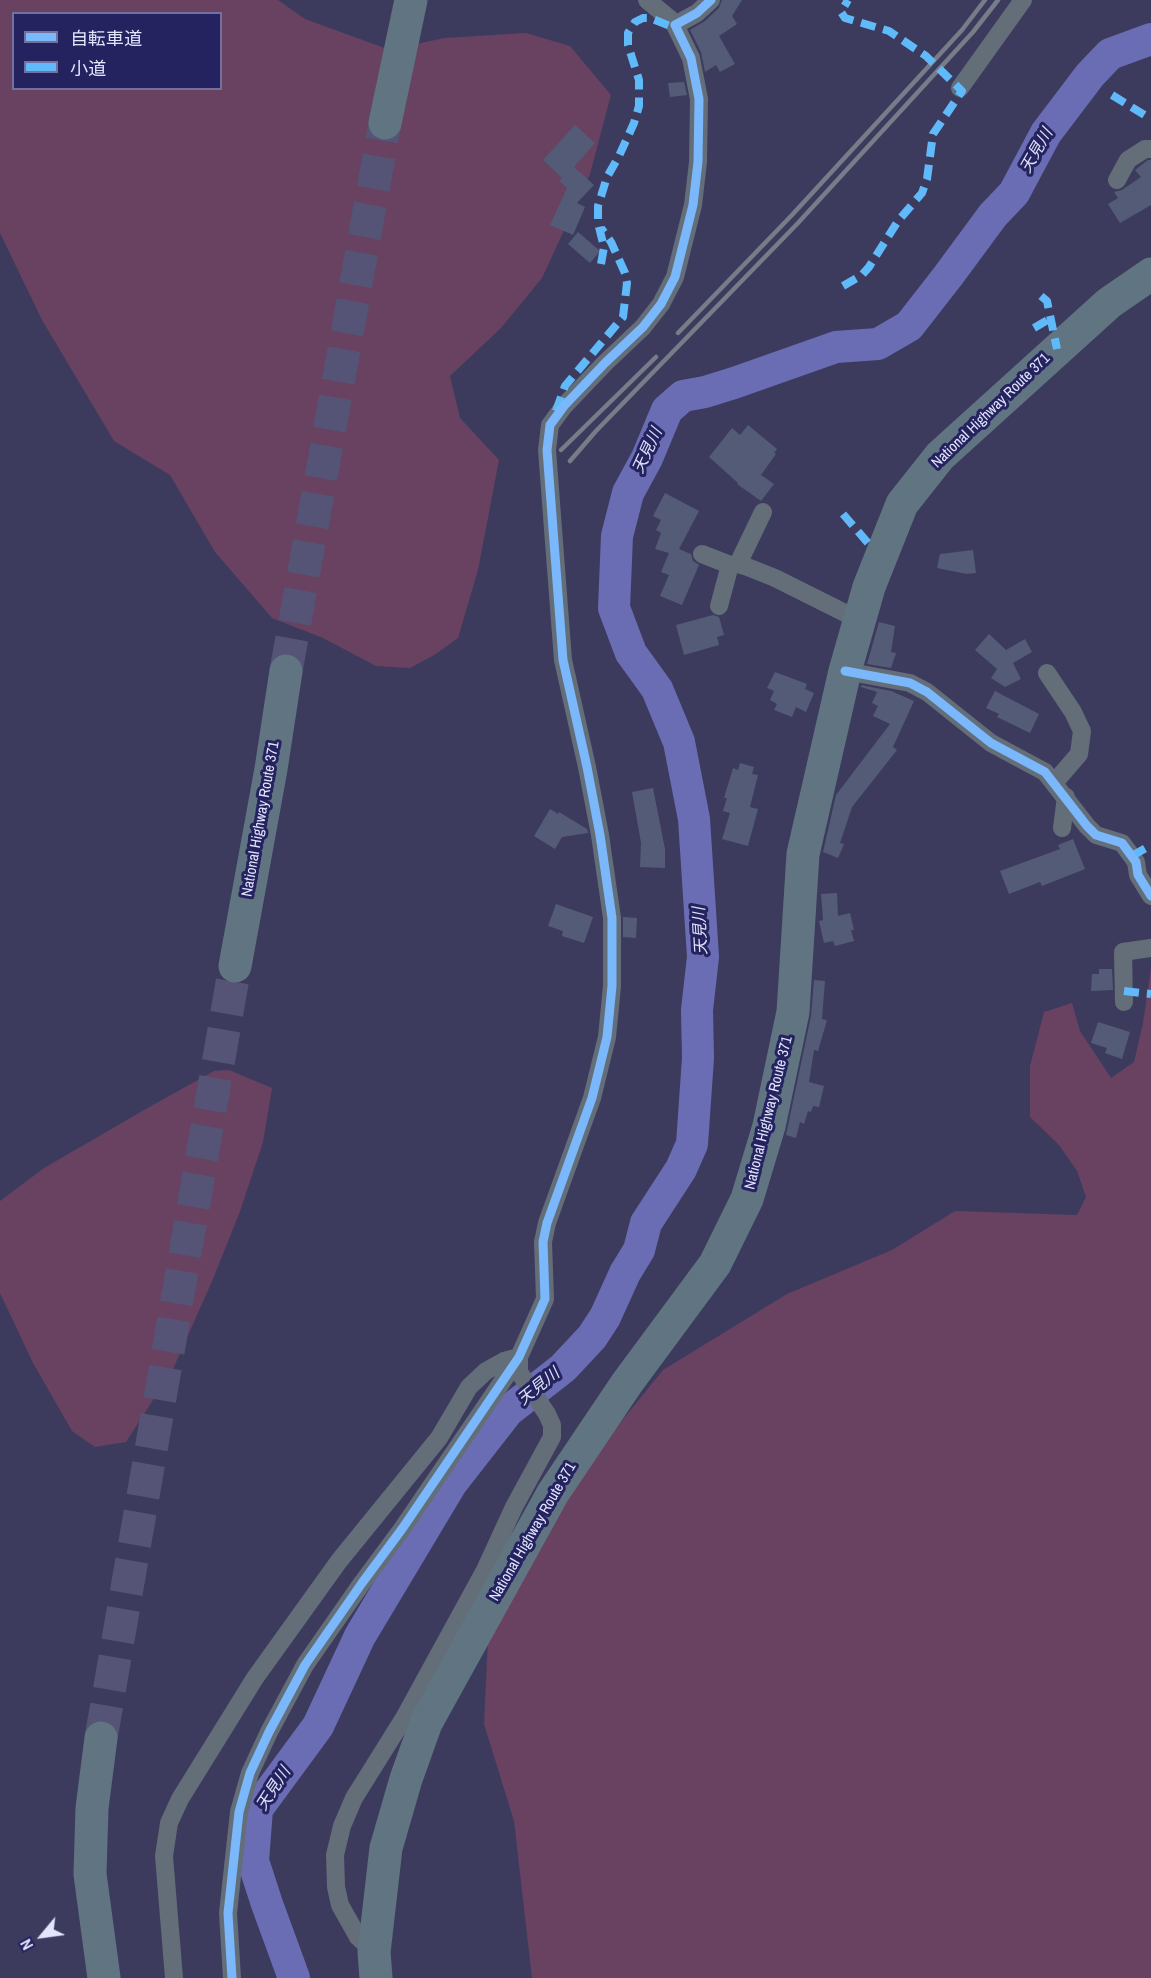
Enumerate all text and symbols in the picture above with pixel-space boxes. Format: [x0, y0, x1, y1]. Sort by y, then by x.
legend [12, 12, 222, 90]
text: 自転車道 [70, 26, 142, 51]
text: 小道 [70, 56, 106, 81]
water label: 天見川 [1017, 125, 1057, 177]
street label: National Highway Route 371 [928, 350, 1054, 472]
water label: 天見川 [629, 425, 667, 477]
street label: National Highway Route 371 [238, 740, 284, 898]
water label: 天見川 [690, 907, 712, 955]
street label: National Highway Route 371 [741, 1035, 797, 1191]
water label: 天見川 [514, 1364, 564, 1410]
street label: National Highway Route 371 [486, 1459, 580, 1605]
water label: 天見川 [253, 1764, 295, 1814]
north arrow [12, 1906, 72, 1966]
text: N [14, 1935, 38, 1954]

